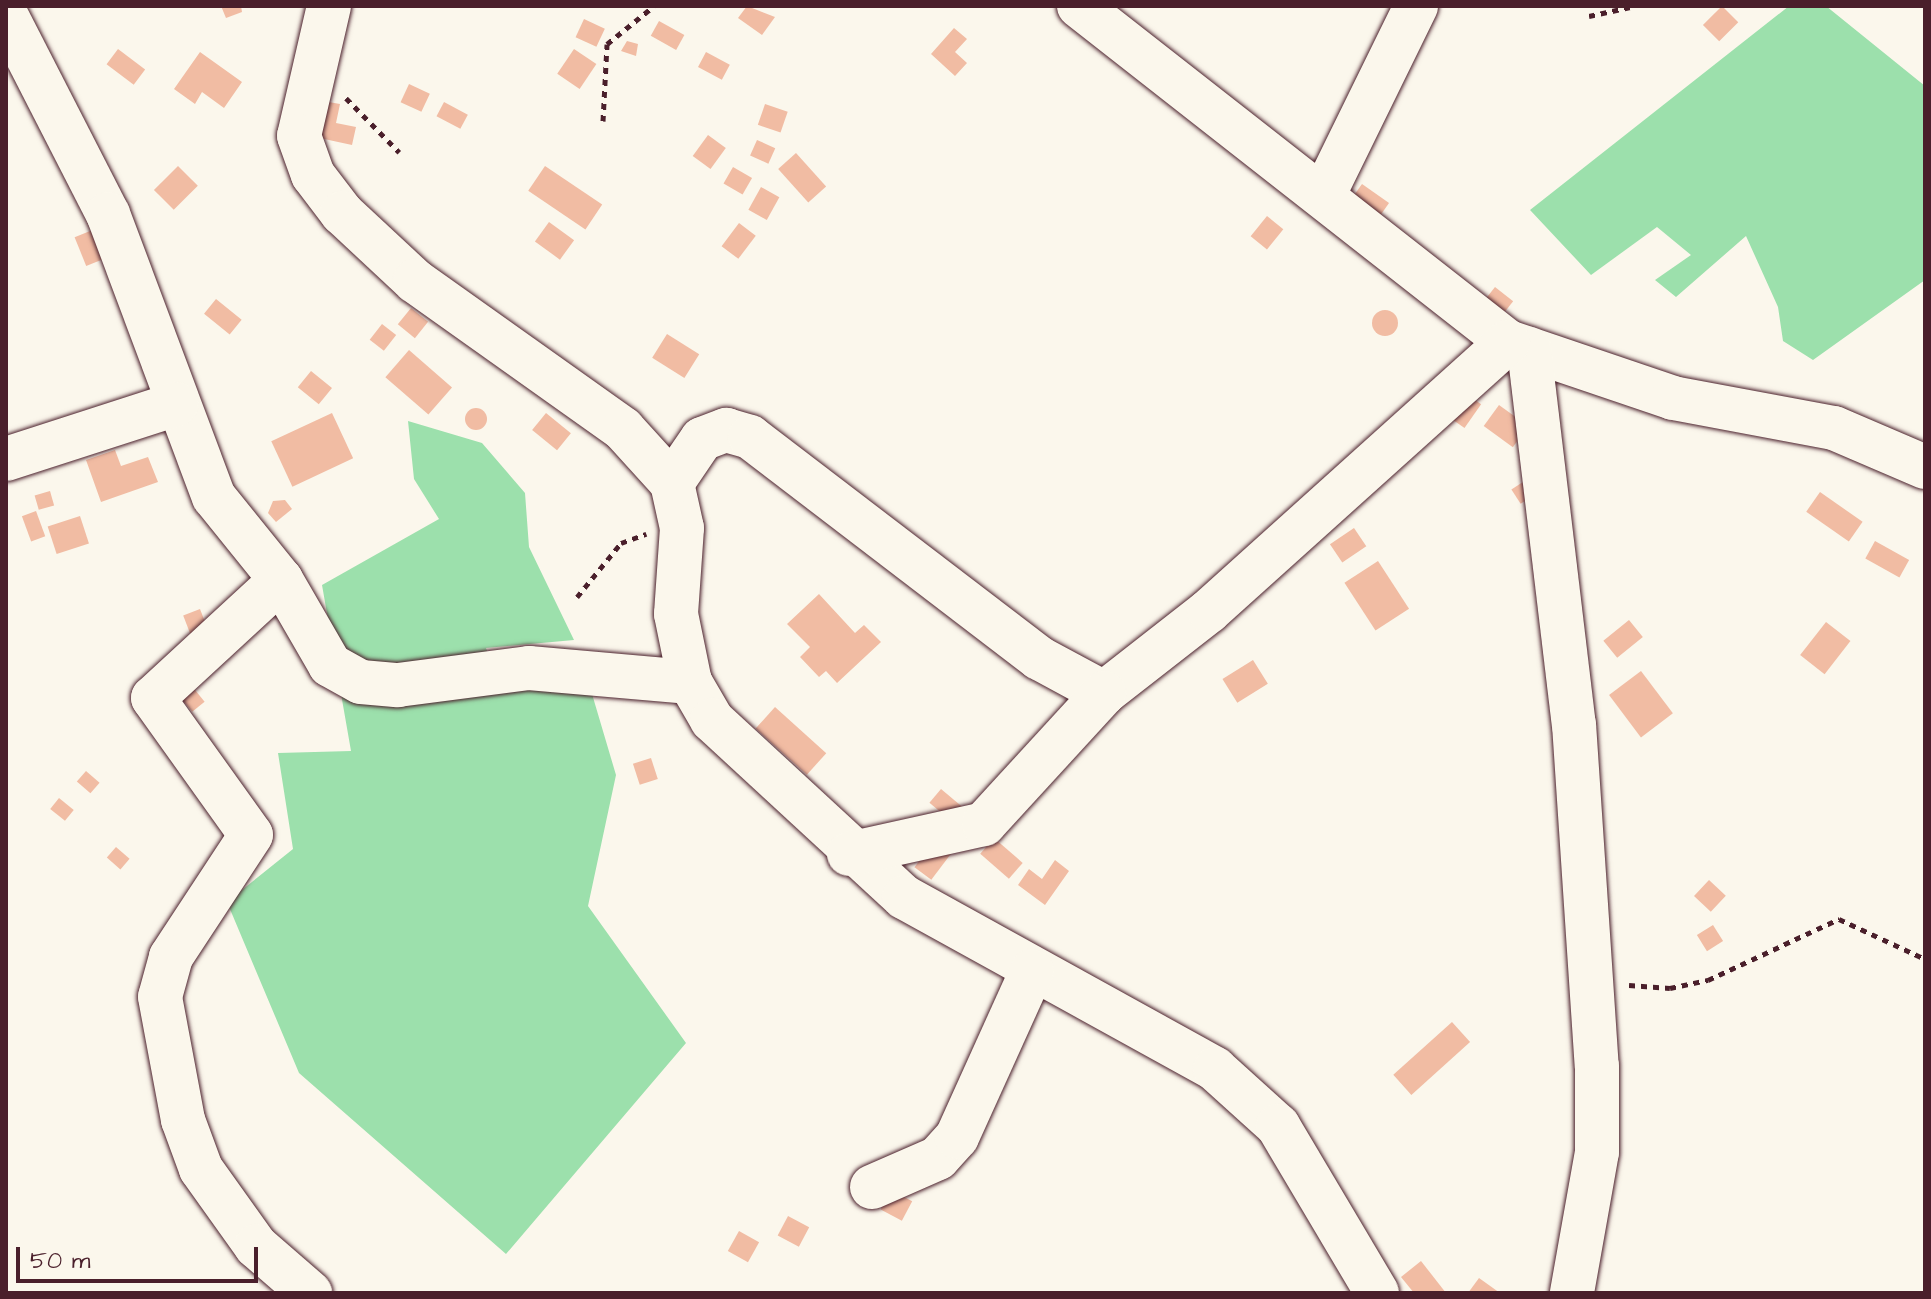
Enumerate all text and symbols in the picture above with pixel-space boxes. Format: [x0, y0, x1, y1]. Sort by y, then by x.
scale bar [20, 1231, 262, 1281]
text: 50 m [30, 1244, 90, 1278]

